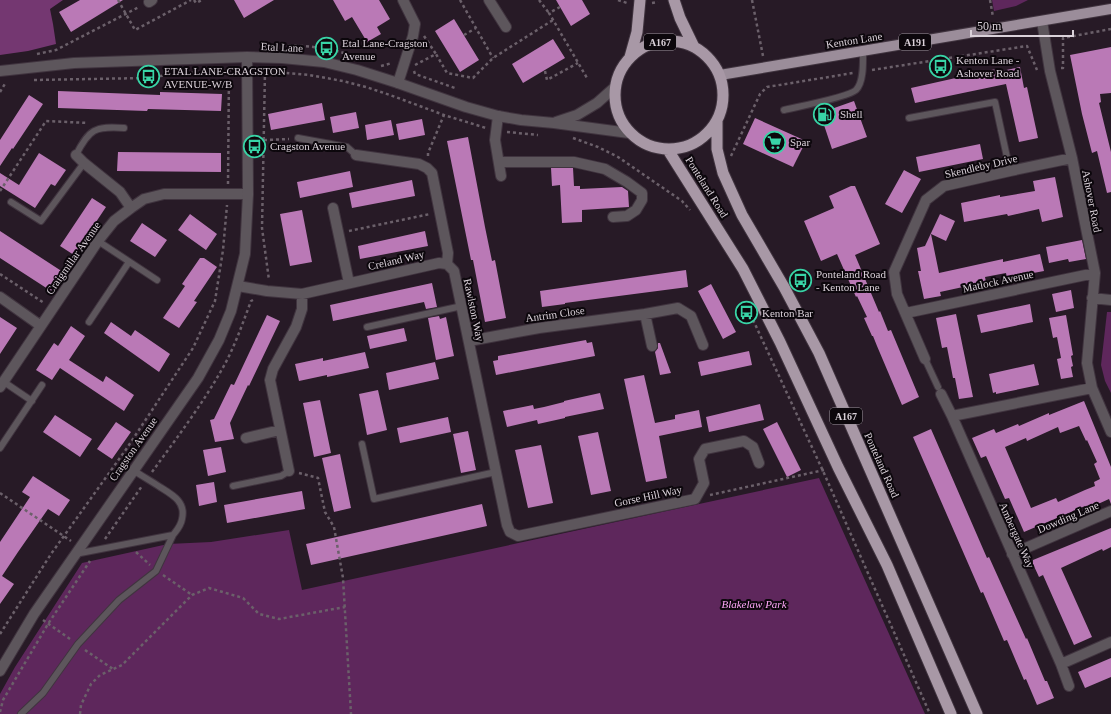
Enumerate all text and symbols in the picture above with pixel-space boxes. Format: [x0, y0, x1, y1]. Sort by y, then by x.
scale bar [971, 12, 1073, 38]
text: 50 m [977, 19, 1002, 33]
street label: Kenton Lane [825, 30, 883, 50]
road number: A167 [644, 34, 676, 50]
road number: A191 [899, 34, 931, 50]
bus stop icon: Etal Lane-Cragston Avenue [314, 36, 340, 62]
place label: Etal Lane-Cragston Avenue [342, 37, 428, 62]
street label: Etal Lane [260, 40, 304, 54]
bus stop icon: Kenton Lane - Ashover Road [927, 53, 953, 79]
place label: Kenton Lane - Ashover Road [956, 54, 1020, 79]
bus stop icon: ETAL LANE-CRAGSTON AVENUE-W/B [135, 64, 161, 90]
place label: ETAL LANE-CRAGSTON AVENUE-W/B [164, 65, 286, 90]
fuel station icon: Shell [812, 101, 838, 127]
place label: Shell [840, 108, 863, 120]
supermarket icon: Spar [761, 129, 787, 155]
bus stop icon: Cragston Avenue [242, 133, 268, 159]
place label: Spar [790, 136, 811, 148]
place label: Cragston Avenue [270, 140, 345, 152]
street label: Skendleby Drive [943, 152, 1019, 180]
street label: Ponteland Road [683, 154, 731, 220]
street label: Ashover Road [1080, 169, 1104, 234]
street label: Craigmillar Avenue [43, 219, 103, 297]
street label: Creland Way [367, 248, 426, 272]
bus stop icon: Ponteland Road - Kenton Lane [787, 267, 813, 293]
place label: Ponteland Road - Kenton Lane [816, 268, 886, 293]
street label: Matlock Avenue [961, 268, 1035, 294]
street label: Rawlston Way [461, 277, 487, 343]
bus stop icon: Kenton Bar [734, 300, 760, 326]
street label: Antrim Close [525, 304, 585, 324]
place label: Kenton Bar [762, 307, 813, 319]
road number: A167 [830, 408, 862, 424]
street label: Cragston Avenue [106, 415, 160, 483]
street label: Ponteland Road [862, 431, 902, 500]
street label: Gorse Hill Way [613, 483, 683, 509]
street label: Dowding Lane [1035, 499, 1101, 535]
street label: Ambergate Way [997, 500, 1037, 570]
park label: Blakelaw Park [721, 598, 788, 610]

